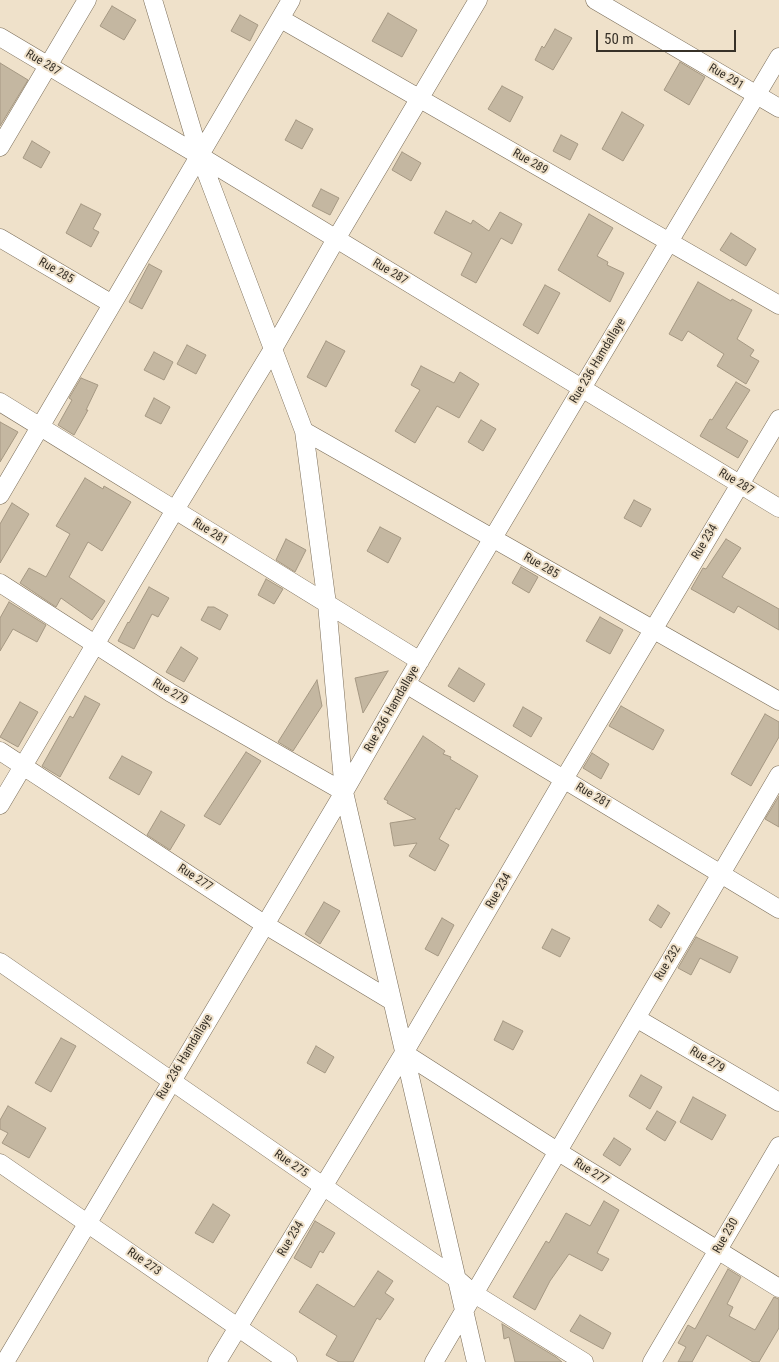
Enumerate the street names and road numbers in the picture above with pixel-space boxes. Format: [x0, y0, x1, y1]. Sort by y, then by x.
street label: Rue 287 [23, 47, 63, 79]
street label: Rue 291 [706, 61, 746, 93]
street label: Rue 289 [510, 146, 550, 178]
street label: Rue 285 [36, 255, 76, 287]
street label: Rue 287 [370, 256, 410, 288]
street label: Rue 236 Hamdallaye [567, 316, 629, 406]
street label: Rue 287 [716, 466, 756, 498]
street label: Rue 281 [190, 516, 230, 548]
street label: Rue 234 [689, 522, 721, 562]
street label: Rue 285 [521, 550, 561, 582]
street label: Rue 236 Hamdallaye [362, 664, 422, 754]
street label: Rue 279 [150, 676, 190, 708]
street label: Rue 281 [573, 780, 613, 812]
street label: Rue 277 [175, 862, 215, 894]
street label: Rue 234 [483, 871, 515, 911]
street label: Rue 232 [652, 943, 684, 983]
street label: Rue 236 Hamdallaye [154, 1012, 216, 1102]
street label: Rue 279 [687, 1044, 727, 1076]
street label: Rue 275 [271, 1147, 311, 1181]
street label: Rue 277 [571, 1156, 611, 1188]
street label: Rue 230 [710, 1216, 742, 1256]
street label: Rue 234 [275, 1219, 307, 1259]
street label: Rue 273 [124, 1245, 164, 1279]

